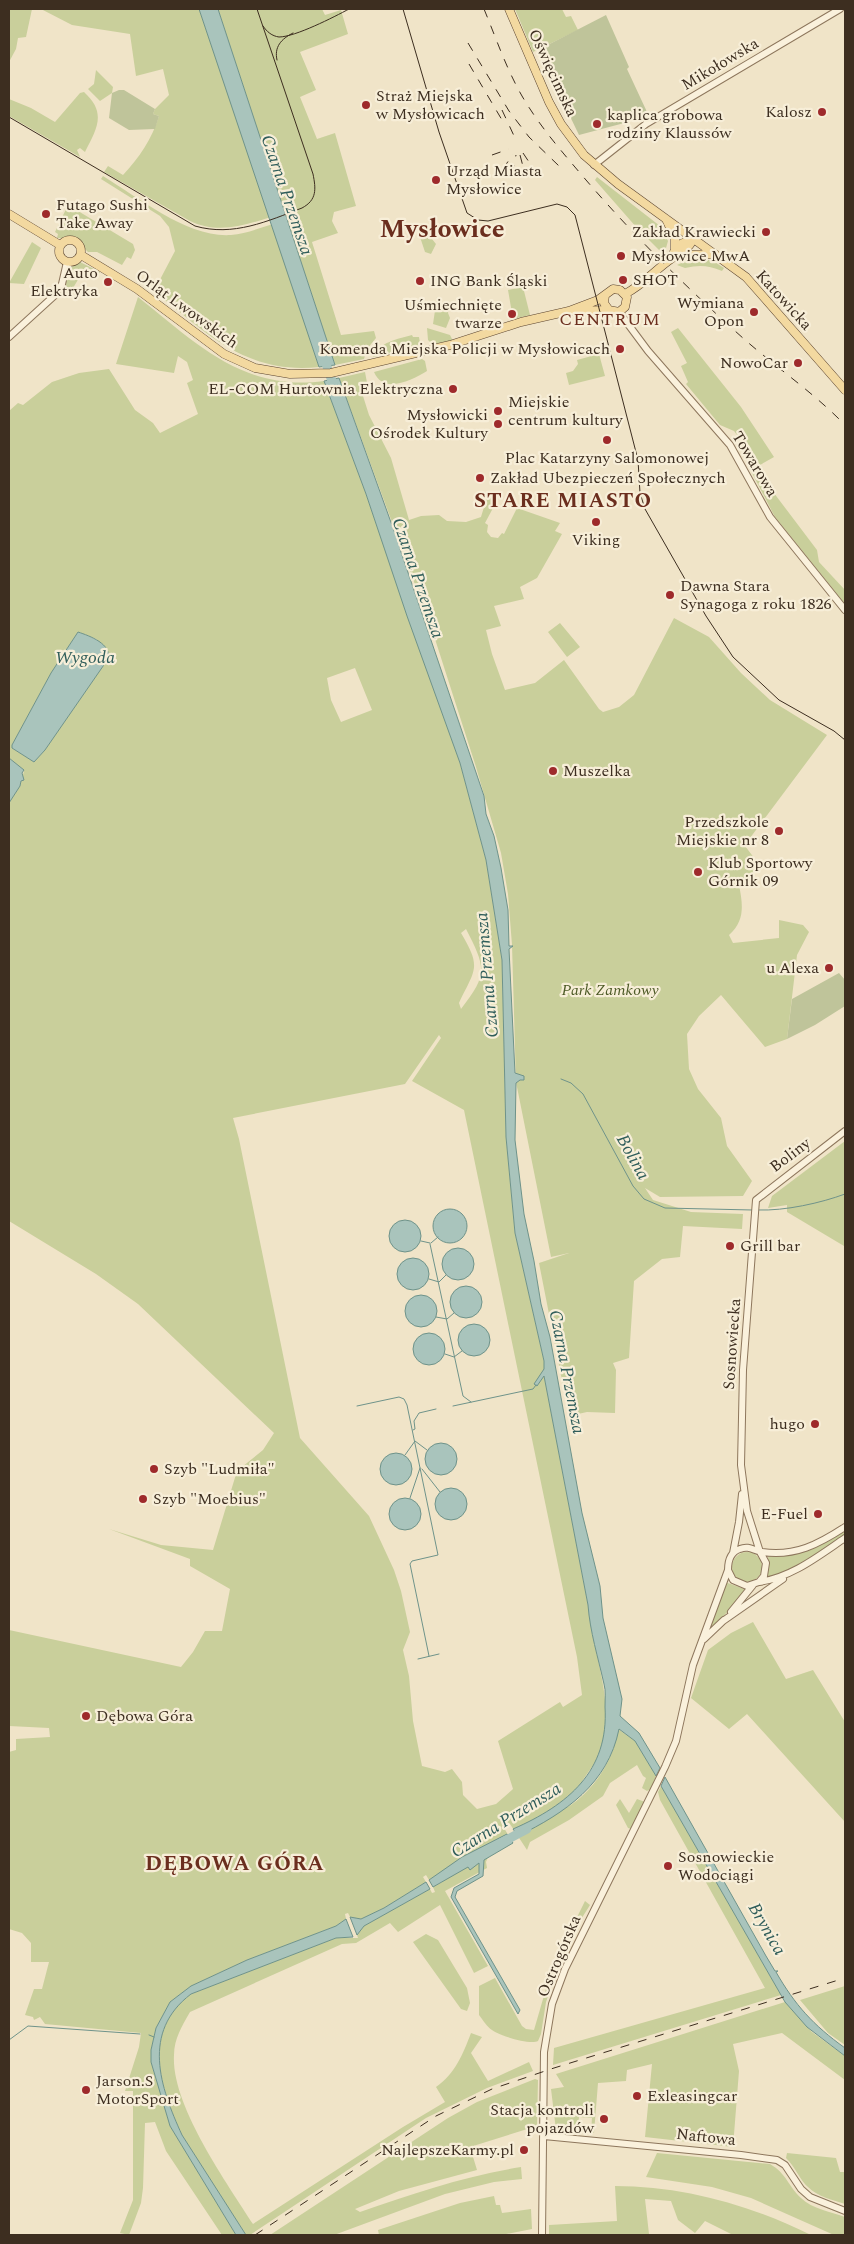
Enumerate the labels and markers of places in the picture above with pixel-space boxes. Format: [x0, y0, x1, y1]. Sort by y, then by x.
place label: Straż Miejska w Mysłowicach [375, 84, 485, 126]
marker: Straż Miejska w Mysłowicach [360, 99, 372, 111]
place label: Kalosz [765, 100, 812, 124]
place label: kaplica grobowa rodziny Klaussów [607, 103, 733, 145]
marker: Kalosz [816, 106, 828, 118]
marker: kaplica grobowa rodziny Klaussów [591, 118, 603, 130]
place label: Urząd Miasta Mysłowice [446, 159, 542, 201]
marker: Urząd Miasta Mysłowice [430, 174, 442, 186]
place label: Futago Sushi Take Away [56, 193, 148, 235]
marker: Futago Sushi Take Away [40, 208, 52, 220]
place label: Zakład Krawiecki [632, 220, 756, 244]
marker: Zakład Krawiecki [760, 226, 772, 238]
place label: Mysłowice MwA [631, 244, 750, 268]
marker: Mysłowice MwA [615, 250, 627, 262]
place label: Auto Elektryka [30, 261, 98, 303]
place label: SHOT [633, 268, 678, 292]
place label: ING Bank Śląski [430, 269, 547, 293]
marker: SHOT [617, 274, 629, 286]
marker: ING Bank Śląski [414, 275, 426, 287]
marker: Auto Elektryka [102, 276, 114, 288]
place label: Wymiana Opon [677, 291, 744, 333]
place label: Uśmiechnięte twarze [404, 293, 502, 335]
marker: Wymiana Opon [748, 306, 760, 318]
marker: Uśmiechnięte twarze [506, 308, 518, 320]
place label: Komenda Miejska Policji w Mysłowicach [319, 337, 610, 361]
marker: Komenda Miejska Policji w Mysłowicach [614, 343, 626, 355]
place label: NowoCar [720, 351, 788, 375]
marker: NowoCar [792, 357, 804, 369]
place label: EL-COM Hurtownia Elektryczna [208, 377, 443, 401]
marker: EL-COM Hurtownia Elektryczna [447, 383, 459, 395]
place label: Miejskie centrum kultury [508, 390, 624, 432]
place label: Mysłowicki Ośrodek Kultury [370, 403, 489, 445]
marker: Miejskie centrum kultury [492, 405, 504, 417]
marker: Mysłowicki Ośrodek Kultury [492, 418, 504, 430]
marker: Plac Katarzyny Salomonowej [601, 434, 613, 446]
place label: Plac Katarzyny Salomonowej [505, 446, 709, 470]
place label: Zakład Ubezpieczeń Społecznych [490, 466, 725, 490]
marker: Zakład Ubezpieczeń Społecznych [474, 472, 486, 484]
marker: Viking [590, 516, 602, 528]
place label: Viking [572, 528, 620, 552]
place label: Dawna Stara Synagoga z roku 1826 [680, 574, 832, 616]
marker: Dawna Stara Synagoga z roku 1826 [664, 589, 676, 601]
place label: Muszelka [563, 759, 631, 783]
marker: Muszelka [547, 765, 559, 777]
place label: Przedszkole Miejskie nr 8 [676, 810, 769, 852]
marker: Przedszkole Miejskie nr 8 [773, 825, 785, 837]
place label: Klub Sportowy Górnik 09 [708, 851, 814, 893]
marker: Klub Sportowy Górnik 09 [692, 866, 704, 878]
place label: u Alexa [766, 956, 819, 980]
marker: u Alexa [823, 962, 835, 974]
place label: Grill bar [740, 1234, 800, 1258]
marker: Grill bar [724, 1240, 736, 1252]
place label: hugo [769, 1412, 805, 1436]
marker: hugo [809, 1418, 821, 1430]
place label: Szyb "Ludmiła" [164, 1457, 275, 1481]
marker: Szyb "Ludmiła" [148, 1463, 160, 1475]
place label: Szyb "Moebius" [153, 1487, 266, 1511]
marker: Szyb "Moebius" [137, 1493, 149, 1505]
place label: E-Fuel [760, 1502, 808, 1526]
marker: E-Fuel [812, 1508, 824, 1520]
place label: Dębowa Góra [96, 1704, 193, 1728]
marker: Dębowa Góra [80, 1710, 92, 1722]
place label: Sosnowieckie Wodociągi [678, 1845, 774, 1887]
marker: Sosnowieckie Wodociągi [662, 1860, 674, 1872]
place label: Jarson.S MotorSport [96, 2069, 179, 2111]
marker: Jarson.S MotorSport [80, 2084, 92, 2096]
place label: Exleasingcar [647, 2084, 737, 2108]
marker: Exleasingcar [631, 2090, 643, 2102]
place label: Stacja kontroli pojazdów [490, 2098, 595, 2140]
marker: Stacja kontroli pojazdów [598, 2113, 610, 2125]
place label: NajlepszeKarmy.pl [381, 2138, 514, 2162]
marker: NajlepszeKarmy.pl [518, 2144, 530, 2156]

